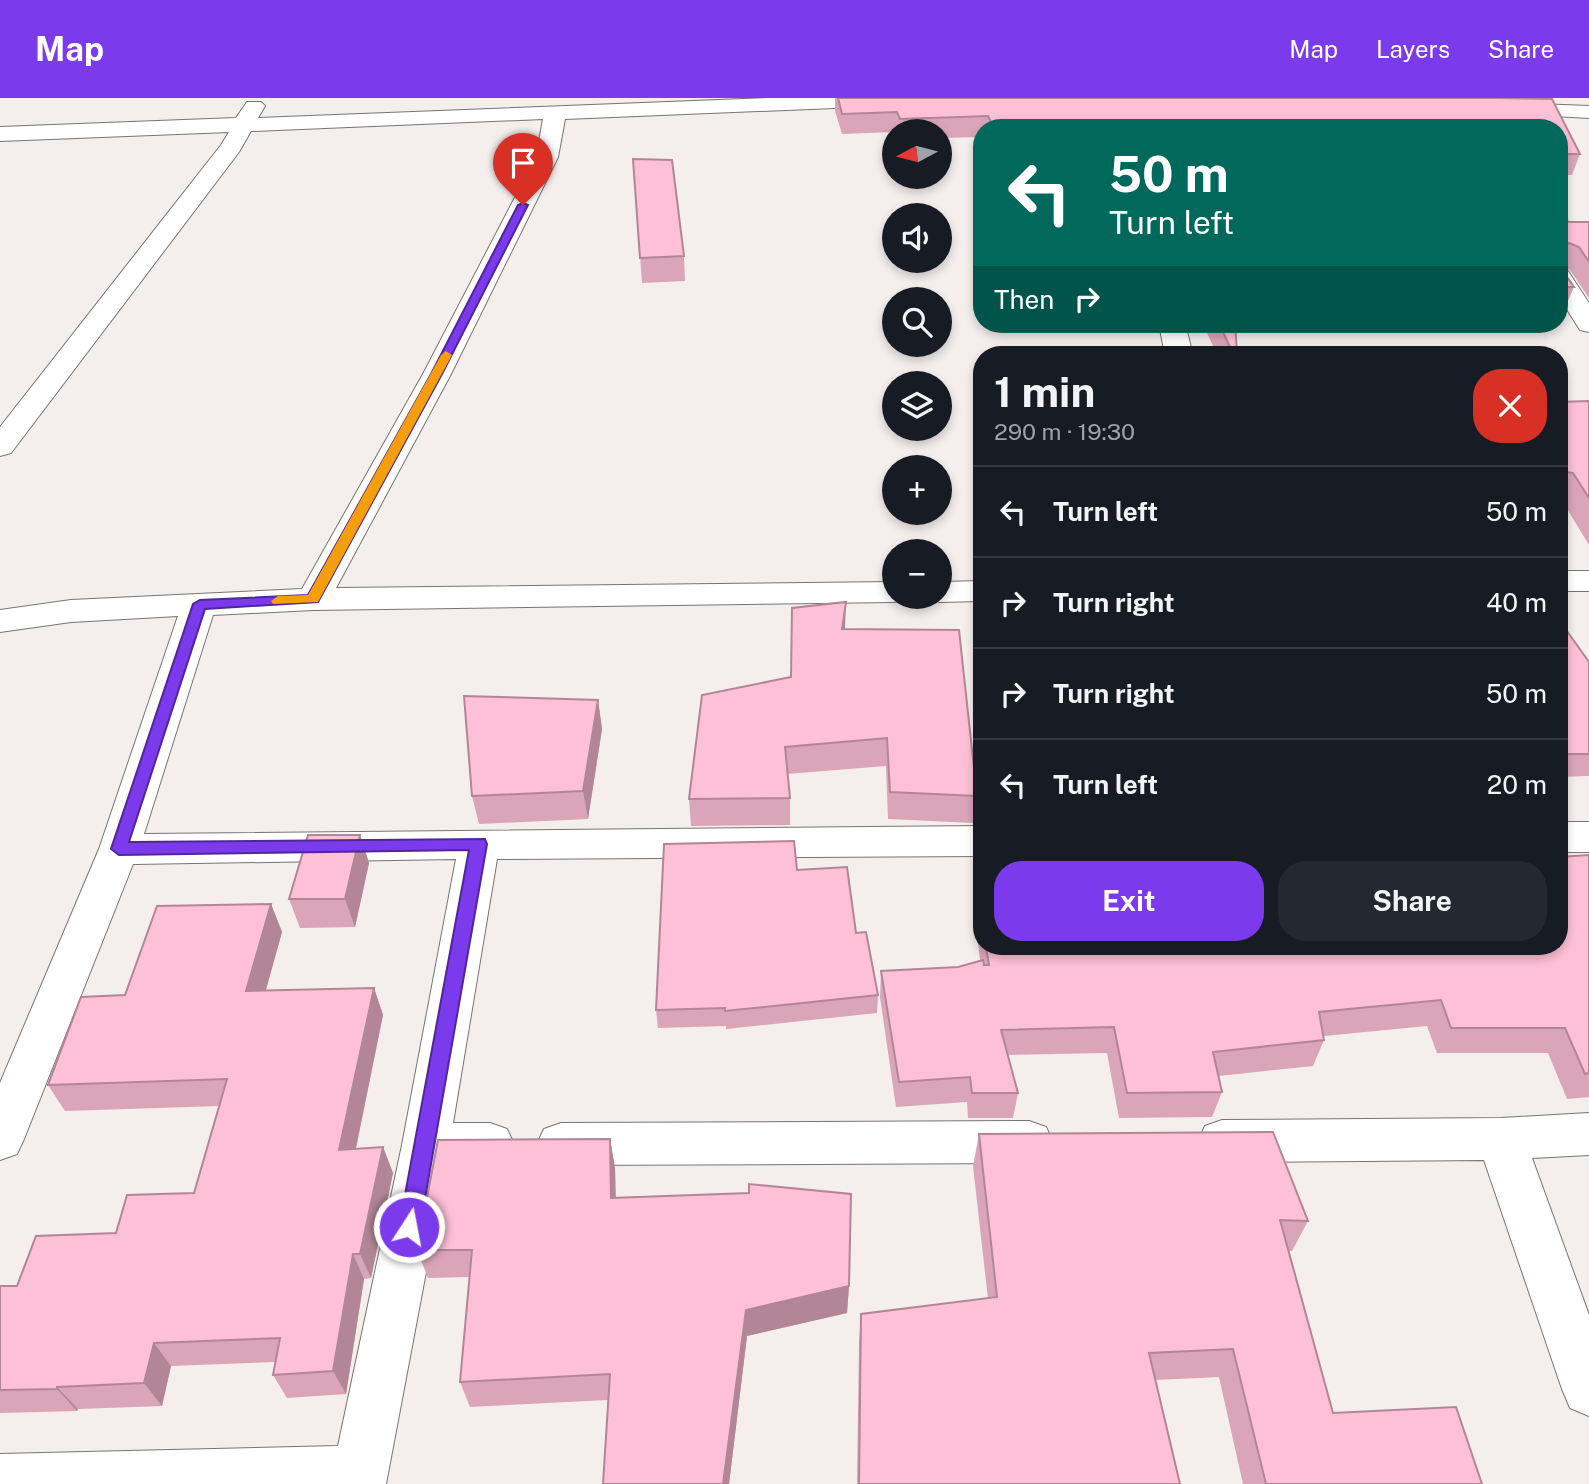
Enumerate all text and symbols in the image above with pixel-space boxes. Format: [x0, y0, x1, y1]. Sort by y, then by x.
text: Map [35, 30, 104, 68]
text: Map [1289, 35, 1338, 63]
text: Layers [1376, 35, 1450, 63]
text: Share [1488, 35, 1554, 63]
north arrow [882, 119, 952, 189]
map controls [882, 119, 952, 609]
pin [493, 133, 553, 205]
icon: arrive [504, 144, 542, 182]
text: 50 m [1109, 145, 1229, 203]
icon: left [994, 147, 1085, 238]
button: sound [882, 203, 952, 273]
text: Turn left [1109, 204, 1234, 241]
icon: right [1068, 280, 1106, 318]
text: Then [994, 284, 1054, 315]
button: search [882, 287, 952, 357]
text: 1 min [994, 367, 1095, 416]
button: close [1473, 369, 1547, 443]
button: layers [882, 371, 952, 441]
text: 290 m · 19:30 [994, 418, 1135, 445]
button: + [882, 455, 952, 525]
icon: left [994, 493, 1032, 531]
text: Turn left [1053, 496, 1158, 527]
text: 50 m [1486, 496, 1547, 527]
button: − [882, 539, 952, 609]
icon: right [994, 584, 1032, 622]
text: Turn right [1053, 587, 1175, 618]
text: 40 m [1486, 587, 1547, 618]
icon: right [994, 675, 1032, 713]
text: Turn right [1053, 678, 1175, 709]
text: 50 m [1486, 678, 1547, 709]
icon: left [994, 766, 1032, 804]
text: Turn left [1053, 769, 1158, 800]
text: 20 m [1487, 769, 1547, 800]
button: Exit [994, 861, 1264, 941]
button: Share [1278, 861, 1547, 941]
position arrow [372, 1190, 446, 1264]

